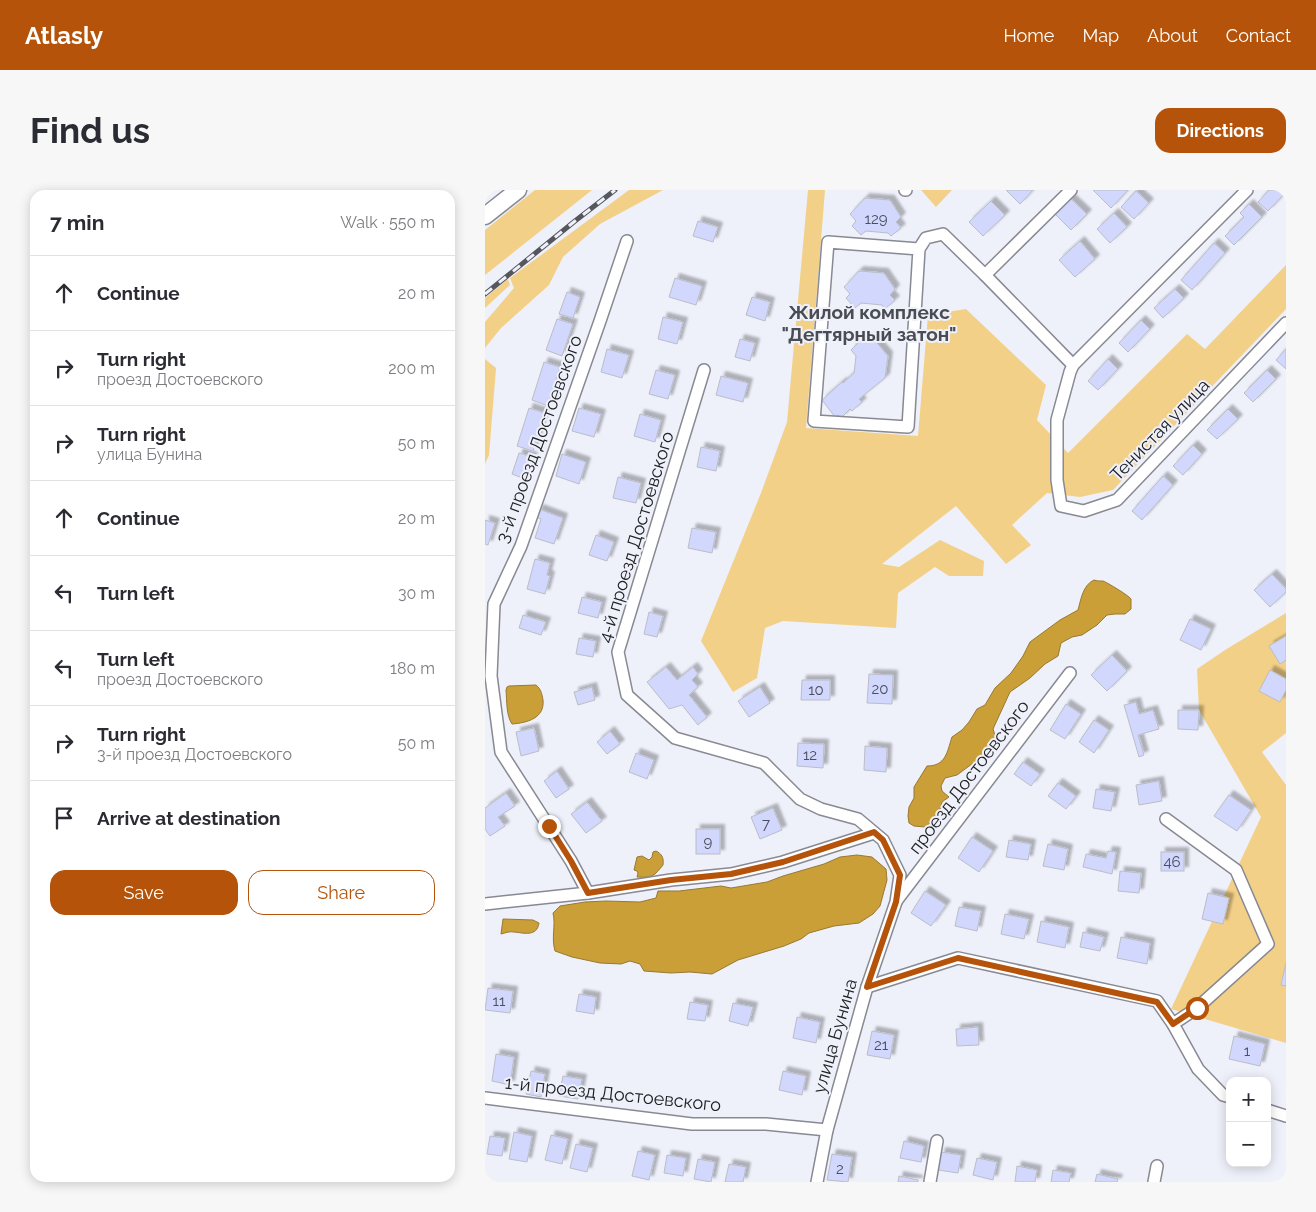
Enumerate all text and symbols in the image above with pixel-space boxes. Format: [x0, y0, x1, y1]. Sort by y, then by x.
text: Atlasly [25, 21, 103, 50]
text: Home [1003, 25, 1054, 46]
text: Map [1082, 25, 1119, 46]
text: About [1147, 25, 1198, 46]
text: Contact [1226, 25, 1291, 46]
button: Directions [1155, 108, 1286, 153]
text: Find us [30, 110, 150, 151]
text: 7 min [50, 210, 104, 235]
house number: 129 [864, 210, 888, 228]
text: Walk · 550 m [340, 213, 435, 232]
icon: ahead [50, 279, 78, 307]
text: Continue [97, 282, 180, 304]
text: 20 m [398, 284, 435, 303]
district label: Жилой комплекс "Дегтярный затон" [781, 301, 957, 345]
street label: 3-й проезд Достоевского [491, 332, 586, 546]
text: Turn right [97, 348, 186, 370]
icon: right [50, 354, 78, 382]
text: 200 m [388, 359, 435, 378]
text: проезд Достоевского [97, 370, 263, 389]
street label: Тенистая улица [1106, 374, 1213, 485]
text: Turn right [97, 423, 186, 445]
icon: right [50, 429, 78, 457]
street label: 4-й проезд Достоевского [593, 429, 678, 645]
text: 50 m [398, 434, 435, 453]
text: улица Бунина [97, 445, 202, 464]
icon: ahead [50, 504, 78, 532]
text: Continue [97, 507, 180, 529]
text: 20 m [398, 509, 435, 528]
icon: left [50, 579, 78, 607]
text: Turn left [97, 582, 174, 604]
text: 30 m [398, 584, 435, 603]
text: Turn left [97, 648, 174, 670]
icon: left [50, 654, 78, 682]
text: 180 m [390, 659, 435, 678]
text: проезд Достоевского [97, 670, 263, 689]
house number: 20 [872, 680, 889, 698]
house number: 10 [808, 681, 824, 699]
street label: проезд Достоевского [904, 696, 1033, 858]
text: Turn right [97, 723, 186, 745]
icon: right [50, 729, 78, 757]
text: 50 m [398, 734, 435, 753]
text: 3-й проезд Достоевского [97, 745, 292, 764]
house number: 12 [803, 746, 817, 764]
icon: arrive [50, 804, 78, 832]
text: Arrive at destination [97, 807, 281, 829]
route end [538, 815, 561, 838]
house number: 7 [762, 815, 770, 833]
house number: 9 [704, 833, 713, 851]
house number: 46 [1163, 853, 1181, 871]
button: Save [50, 870, 238, 915]
button: Share [248, 870, 435, 915]
street label: улица Бунина [808, 976, 861, 1096]
house number: 11 [493, 992, 506, 1010]
route start [1186, 997, 1209, 1020]
house number: 21 [874, 1036, 889, 1054]
house number: 1 [1244, 1042, 1251, 1060]
street label: 1-й проезд Достоевского [504, 1072, 722, 1115]
map controls [1226, 1077, 1271, 1167]
button: + [1226, 1077, 1271, 1122]
button: − [1226, 1122, 1271, 1167]
house number: 2 [836, 1160, 844, 1178]

